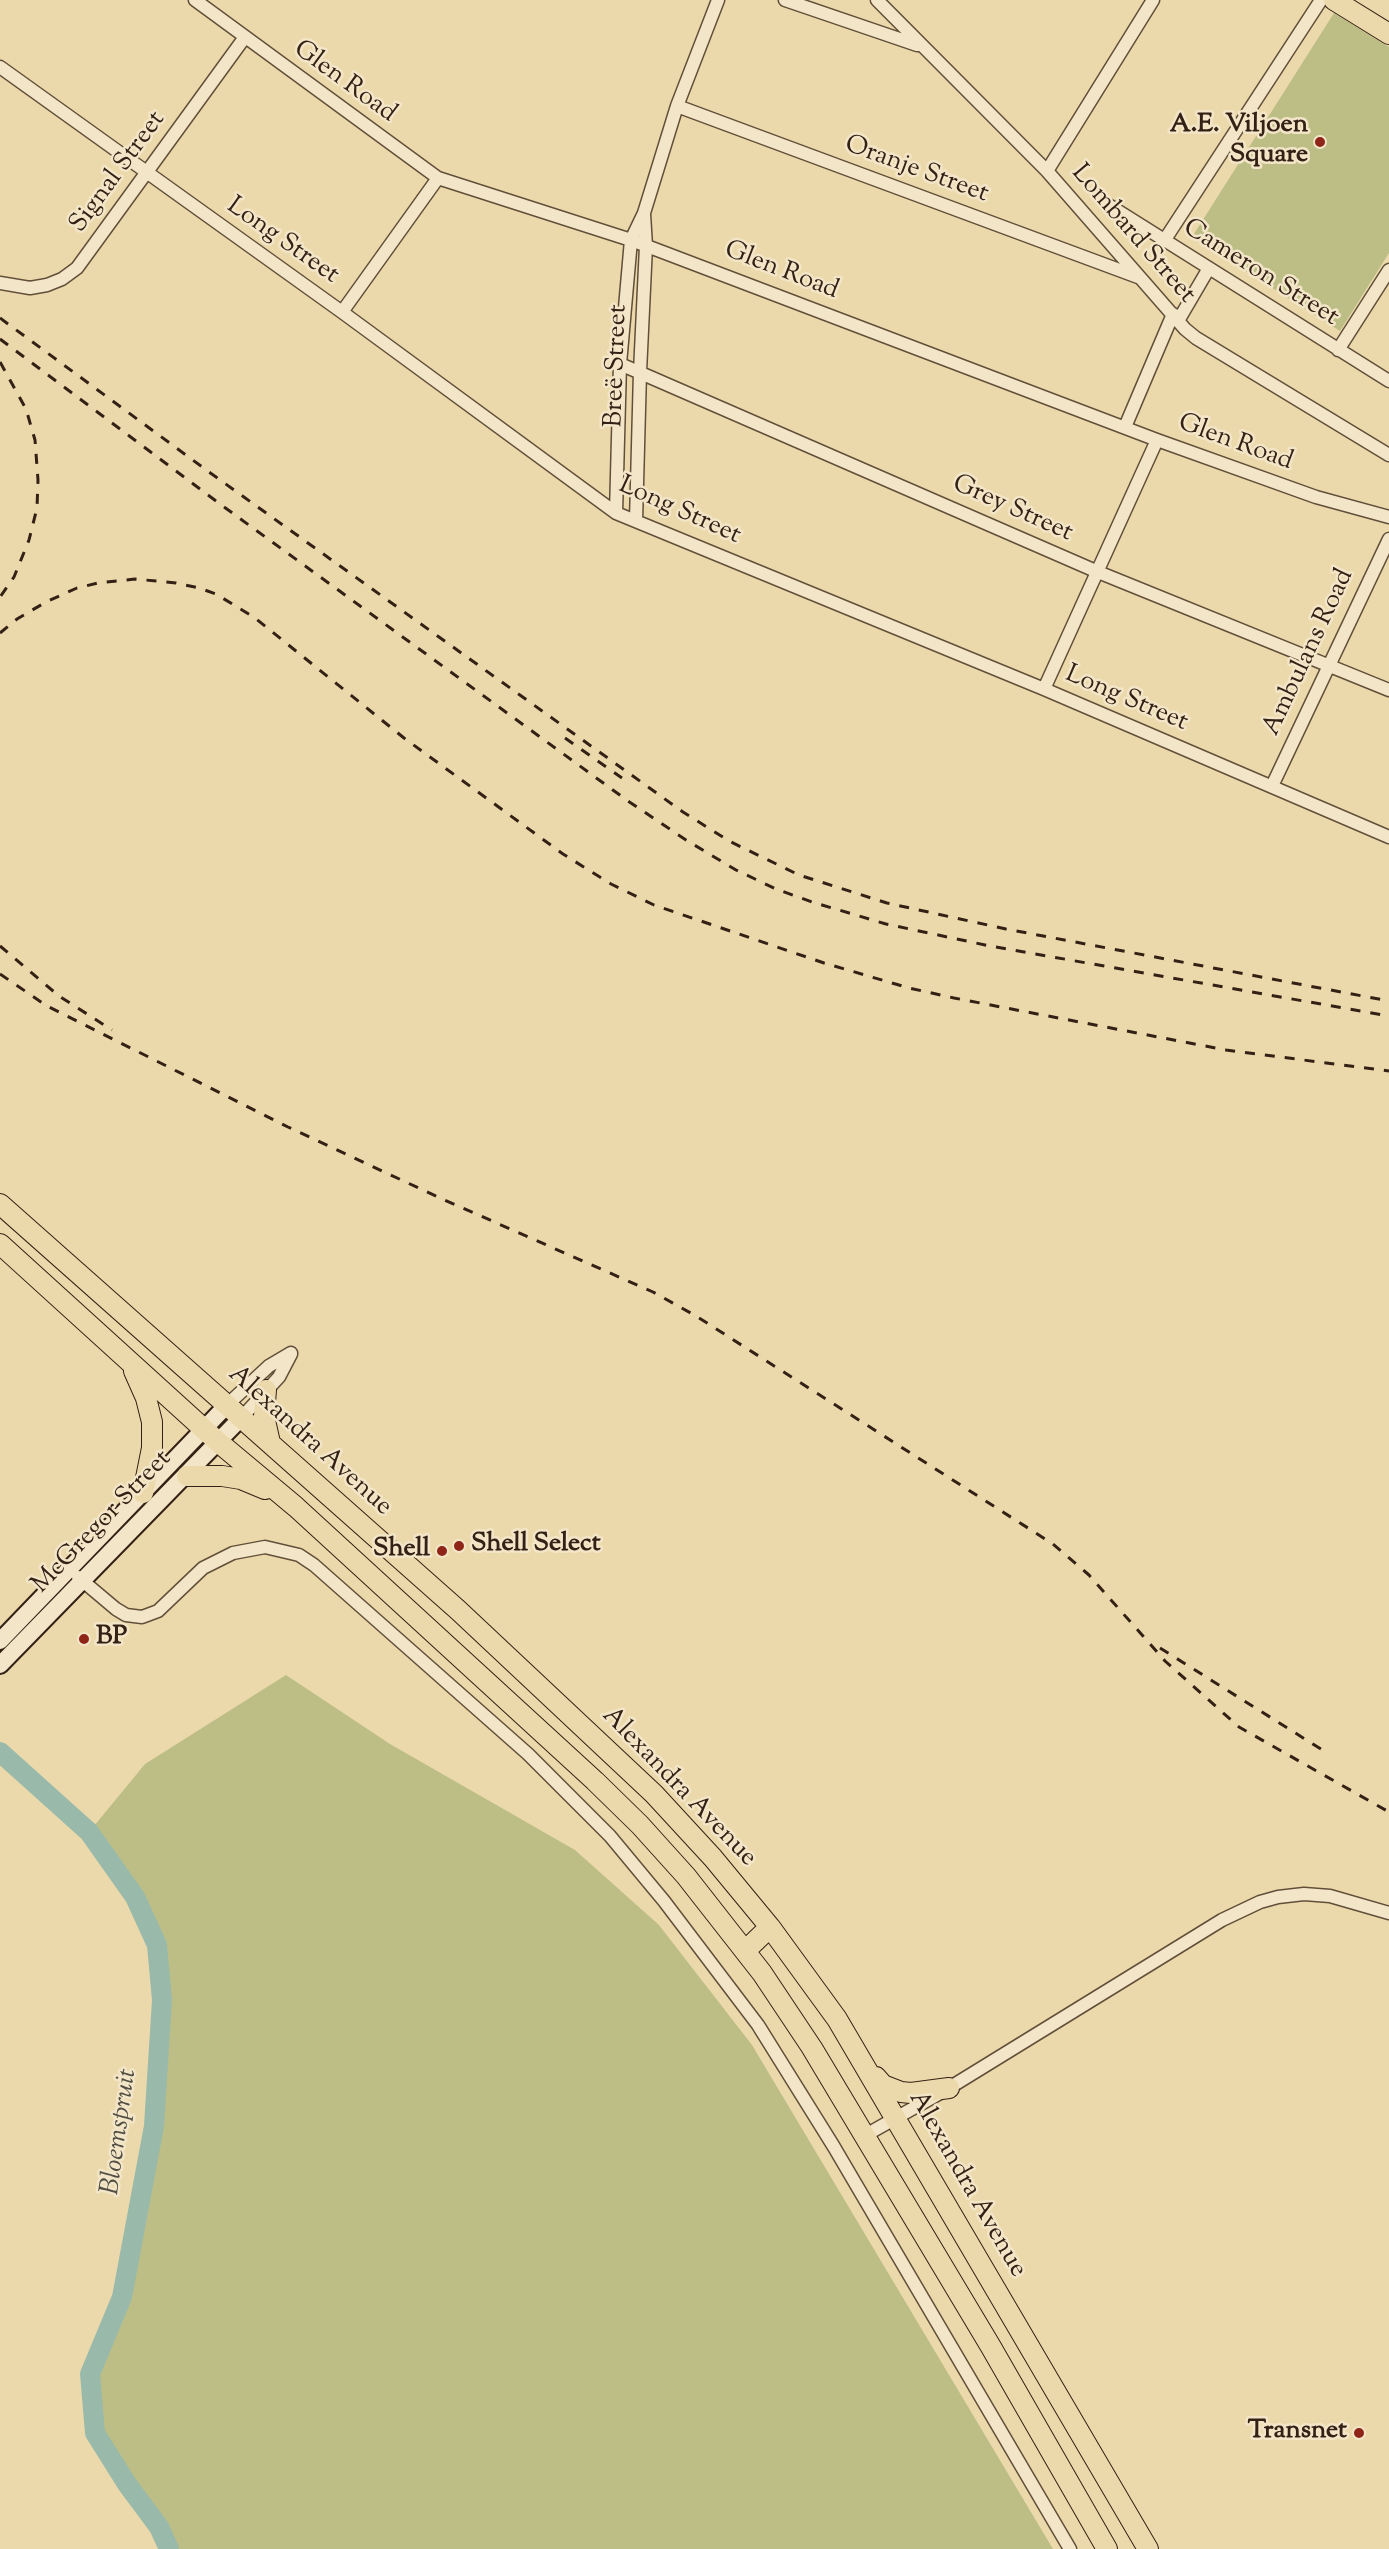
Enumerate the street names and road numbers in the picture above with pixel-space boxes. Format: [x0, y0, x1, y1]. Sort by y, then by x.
street label: Glen Road [286, 35, 402, 131]
street label: Signal Street [64, 106, 174, 240]
street label: Oranje Street [840, 131, 992, 211]
street label: Lombard Street [1063, 159, 1201, 311]
street label: Long Street [220, 192, 344, 292]
street label: Cameron Street [1176, 214, 1344, 334]
street label: Glen Road [720, 236, 842, 308]
street label: Breë Street [600, 304, 636, 428]
street label: Glen Road [1173, 409, 1297, 479]
street label: Grey Street [947, 470, 1077, 550]
street label: Long Street [613, 471, 745, 553]
street label: Ambulans Road [1258, 565, 1362, 741]
street label: Long Street [1060, 660, 1192, 740]
street label: Alexandra Avenue [221, 1360, 397, 1524]
street label: McGregor Street [27, 1445, 179, 1601]
street label: Alexandra Avenue [594, 1702, 762, 1874]
street label: Alexandra Avenue [900, 2086, 1032, 2284]

